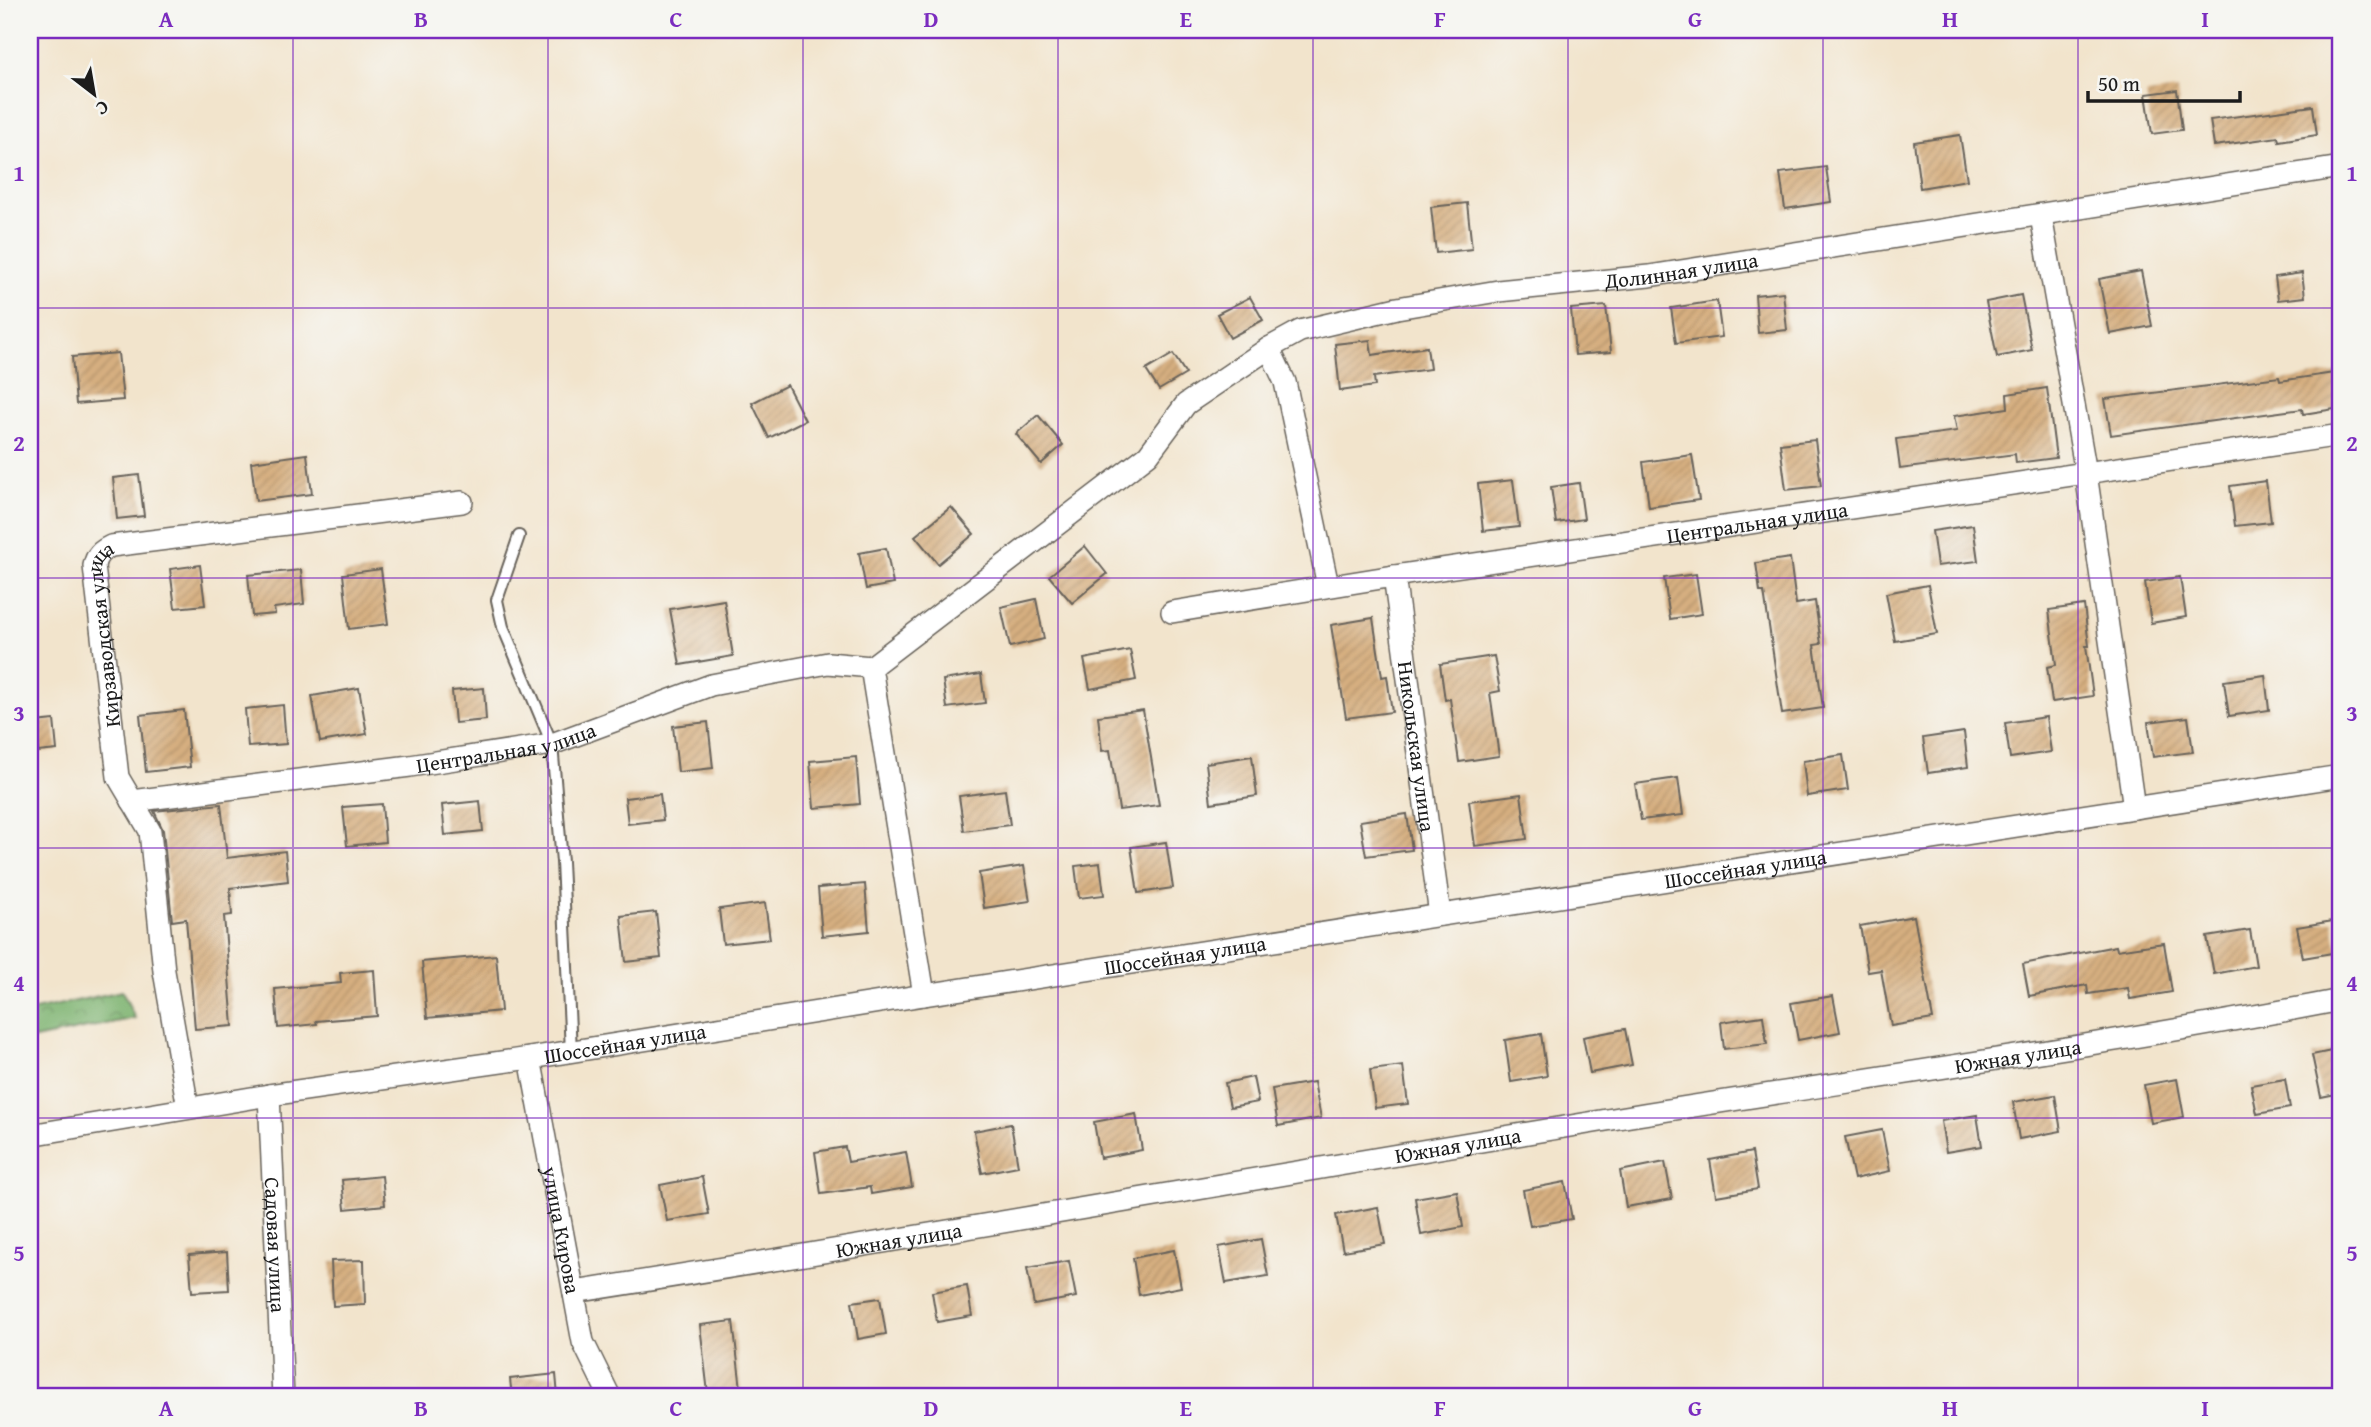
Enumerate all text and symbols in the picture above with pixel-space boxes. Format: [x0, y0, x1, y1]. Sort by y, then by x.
text: A [159, 2, 174, 35]
text: B [414, 2, 428, 35]
text: C [669, 2, 683, 35]
text: D [924, 2, 939, 35]
text: E [1180, 2, 1192, 35]
text: F [1434, 2, 1446, 35]
text: G [1688, 2, 1702, 35]
text: H [1942, 2, 1958, 35]
text: I [2201, 2, 2209, 35]
north arrow [60, 60, 130, 130]
scale bar [2088, 60, 2240, 104]
text: 50 m [2098, 68, 2140, 99]
text: С [91, 94, 115, 123]
text: 1 [13, 156, 25, 189]
text: 1 [2346, 156, 2358, 189]
street label: Долинная улица [1602, 244, 1760, 296]
text: 2 [13, 426, 25, 459]
text: 2 [2346, 426, 2358, 459]
street label: Центральная улица [1664, 493, 1850, 551]
street label: Кирзаводская улица [78, 532, 128, 729]
street label: Никольская улица [1390, 659, 1444, 834]
text: 3 [13, 696, 25, 729]
text: 3 [2346, 696, 2358, 729]
street label: Центральная улица [414, 714, 600, 780]
street label: Шоссейная улица [1662, 840, 1828, 896]
street label: Шоссейная улица [1102, 927, 1268, 982]
text: 4 [13, 966, 25, 999]
text: 4 [2346, 966, 2358, 999]
street label: Шоссейная улица [542, 1015, 708, 1071]
street label: Южная улица [1952, 1030, 2083, 1081]
street label: Южная улица [1392, 1119, 1523, 1171]
street label: улица Кирова [535, 1163, 589, 1296]
street label: Садовая улица [257, 1176, 295, 1313]
street label: Южная улица [833, 1214, 964, 1265]
text: 5 [13, 1236, 25, 1269]
text: 5 [2346, 1236, 2358, 1269]
text: A [159, 1391, 174, 1424]
text: B [414, 1391, 428, 1424]
text: C [669, 1391, 683, 1424]
text: D [924, 1391, 939, 1424]
text: E [1180, 1391, 1192, 1424]
text: F [1434, 1391, 1446, 1424]
text: G [1688, 1391, 1702, 1424]
text: H [1942, 1391, 1958, 1424]
text: I [2201, 1391, 2209, 1424]

